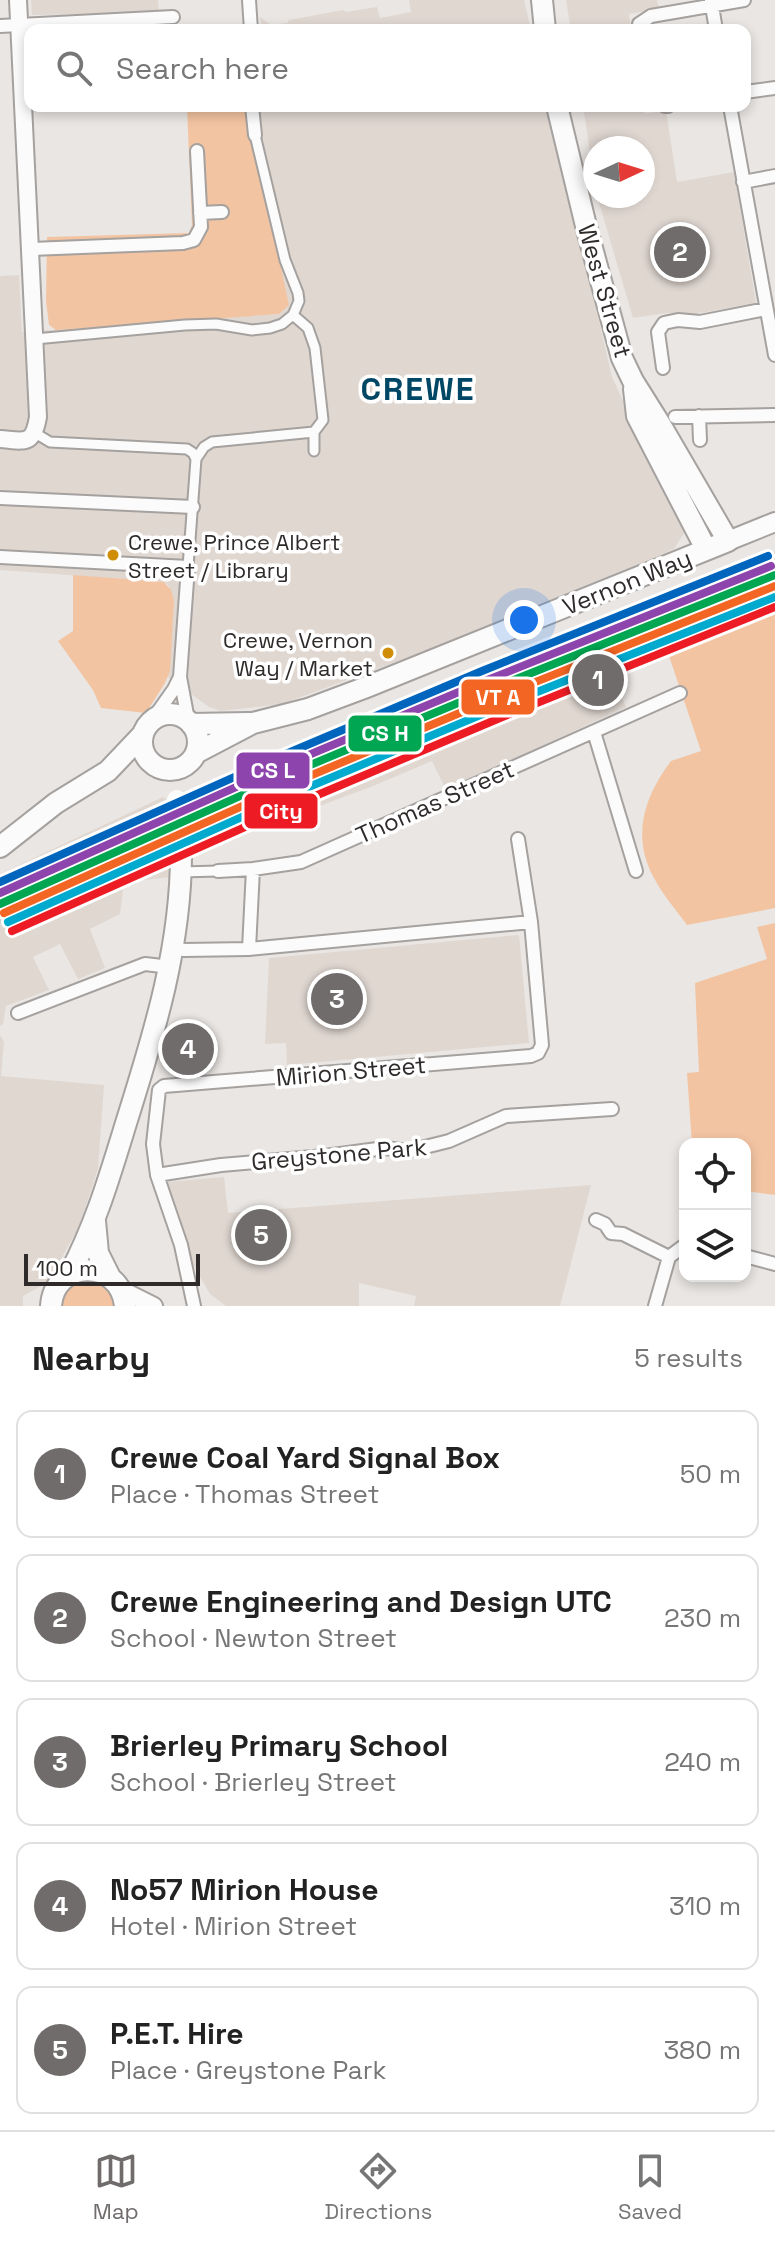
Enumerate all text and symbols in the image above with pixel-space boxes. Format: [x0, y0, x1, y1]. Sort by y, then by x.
search box [24, 24, 751, 112]
icon: search [52, 46, 96, 90]
text: Search here [116, 49, 289, 88]
north arrow [583, 136, 655, 208]
street label: West Street [571, 220, 639, 362]
pin: 2 [654, 222, 706, 282]
district label: CREWE [360, 369, 476, 409]
place label: Crewe, Prince Albert Street / Library [128, 528, 340, 584]
street label: Vernon Way [558, 542, 696, 622]
marker: Crewe, Prince Albert Street / Library [105, 547, 121, 563]
your location [504, 600, 544, 640]
place label: Crewe, Vernon Way / Market [223, 626, 373, 682]
marker: Crewe, Vernon Way / Market [380, 645, 396, 661]
pin: 1 [572, 650, 624, 710]
line badge: VT A [460, 678, 536, 716]
text: VT A [475, 683, 521, 711]
line badge: CS H [347, 714, 423, 753]
text: CS H [361, 719, 409, 747]
line badge: CS L [235, 751, 311, 790]
street label: Thomas Street [351, 753, 519, 851]
text: CS L [250, 756, 296, 784]
line badge: City [243, 792, 319, 830]
text: City [259, 797, 303, 825]
pin: 3 [311, 969, 363, 1029]
pin: 4 [162, 1019, 214, 1079]
street label: Mirion Street [275, 1049, 427, 1093]
street label: Greystone Park [250, 1131, 428, 1177]
map controls [679, 1138, 751, 1282]
button: locate [679, 1138, 751, 1210]
pin: 5 [235, 1205, 287, 1265]
button: layers [679, 1210, 751, 1282]
scale bar [24, 1250, 200, 1286]
text: 100 m [36, 1254, 98, 1282]
text: Nearby [32, 1337, 150, 1380]
text: 5 results [634, 1341, 743, 1375]
text: Crewe Coal Yard Signal Box [110, 1438, 500, 1477]
text: 1 [54, 1457, 66, 1491]
text: 50 m [680, 1457, 741, 1491]
text: Place · Thomas Street [110, 1477, 379, 1511]
text: Crewe Engineering and Design UTC [110, 1582, 612, 1621]
text: 2 [52, 1601, 68, 1635]
text: 230 m [664, 1601, 741, 1635]
text: School · Newton Street [110, 1621, 397, 1655]
text: Brierley Primary School [110, 1726, 448, 1765]
text: 3 [52, 1745, 68, 1779]
text: 240 m [664, 1745, 741, 1779]
text: School · Brierley Street [110, 1765, 397, 1799]
text: No57 Mirion House [110, 1870, 379, 1909]
text: 4 [52, 1889, 68, 1923]
text: 310 m [669, 1889, 741, 1923]
text: Hotel · Mirion Street [110, 1909, 357, 1943]
text: P.E.T. Hire [110, 2014, 244, 2053]
text: 5 [52, 2033, 68, 2067]
text: 380 m [663, 2033, 741, 2067]
text: Place · Greystone Park [110, 2053, 387, 2087]
tab: Map [93, 2149, 139, 2225]
tab: Directions [324, 2149, 432, 2225]
tab: Saved [618, 2149, 682, 2225]

